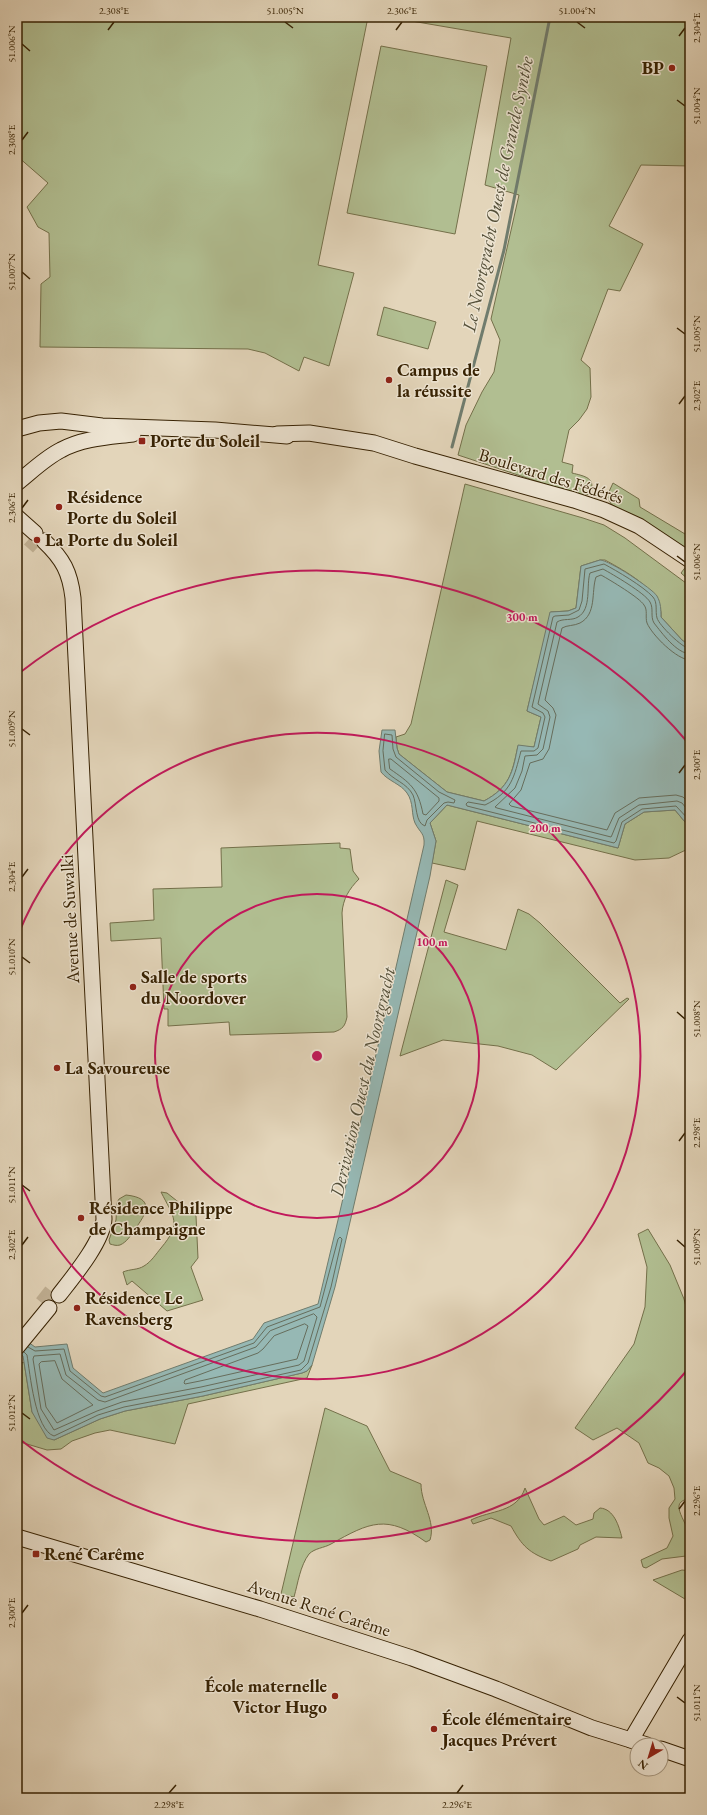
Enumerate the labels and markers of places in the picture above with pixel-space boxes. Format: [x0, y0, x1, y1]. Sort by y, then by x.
place label: BP [642, 56, 664, 79]
marker: BP [667, 63, 677, 73]
place label: Campus de la réussite [397, 358, 480, 402]
marker: Campus de la réussite [384, 375, 394, 385]
place label: Porte du Soleil [150, 429, 260, 452]
marker: Porte du Soleil [137, 436, 147, 446]
place label: Résidence Porte du Soleil [67, 485, 177, 529]
marker: Résidence Porte du Soleil [54, 502, 64, 512]
place label: La Porte du Soleil [45, 528, 178, 551]
marker: La Porte du Soleil [32, 535, 42, 545]
place label: Salle de sports du Noordover [141, 965, 247, 1009]
marker: Salle de sports du Noordover [128, 982, 138, 992]
centre of rings [310, 1049, 324, 1063]
place label: La Savoureuse [65, 1056, 171, 1079]
marker: La Savoureuse [52, 1063, 62, 1073]
place label: Résidence Philippe de Champaigne [89, 1196, 233, 1240]
marker: Résidence Philippe de Champaigne [76, 1213, 86, 1223]
place label: Résidence Le Ravensberg [85, 1286, 183, 1330]
marker: Résidence Le Ravensberg [72, 1303, 82, 1313]
place label: René Carême [44, 1542, 145, 1565]
marker: René Carême [31, 1549, 41, 1559]
place label: École maternelle Victor Hugo [205, 1674, 327, 1718]
marker: École maternelle Victor Hugo [330, 1691, 340, 1701]
place label: École élémentaire Jacques Prévert [440, 1707, 572, 1751]
marker: École élémentaire Jacques Prévert [429, 1724, 439, 1734]

